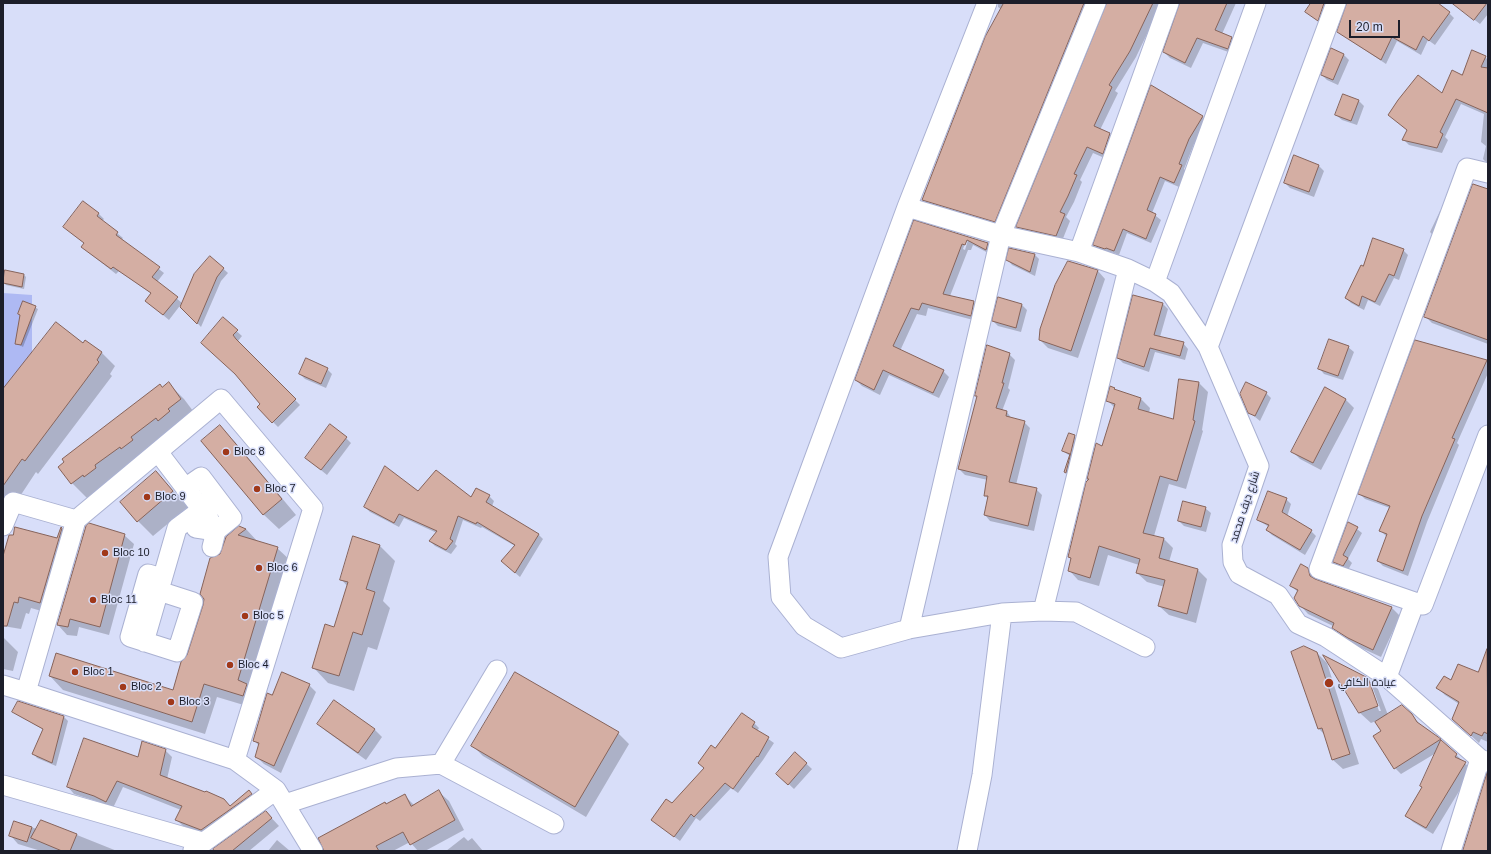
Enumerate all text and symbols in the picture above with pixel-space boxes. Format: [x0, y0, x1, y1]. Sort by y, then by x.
scale bar [1351, 12, 1402, 38]
text: 20 m [1356, 20, 1383, 34]
place label: Bloc 8 [234, 445, 265, 459]
marker: Bloc 8 [221, 447, 231, 457]
street label: شارع ديف محمد [1227, 470, 1263, 544]
place label: Bloc 7 [265, 482, 296, 496]
marker: Bloc 7 [252, 484, 262, 494]
place label: Bloc 9 [155, 490, 186, 504]
marker: Bloc 9 [142, 492, 152, 502]
place label: Bloc 10 [113, 546, 150, 560]
marker: Bloc 10 [100, 548, 110, 558]
place label: Bloc 6 [267, 561, 298, 575]
marker: Bloc 6 [254, 563, 264, 573]
place label: Bloc 11 [101, 593, 137, 607]
marker: Bloc 11 [88, 595, 98, 605]
place label: Bloc 5 [253, 609, 284, 623]
marker: Bloc 5 [240, 611, 250, 621]
place label: Bloc 4 [238, 658, 269, 672]
marker: Bloc 4 [225, 660, 235, 670]
place label: Bloc 1 [83, 665, 114, 679]
marker: Bloc 1 [70, 667, 80, 677]
place label: عيادة الكافي [1338, 676, 1396, 690]
marker: عيادة الكافي [1323, 677, 1335, 689]
place label: Bloc 2 [131, 680, 162, 694]
marker: Bloc 2 [118, 682, 128, 692]
place label: Bloc 3 [179, 695, 210, 709]
marker: Bloc 3 [166, 697, 176, 707]

